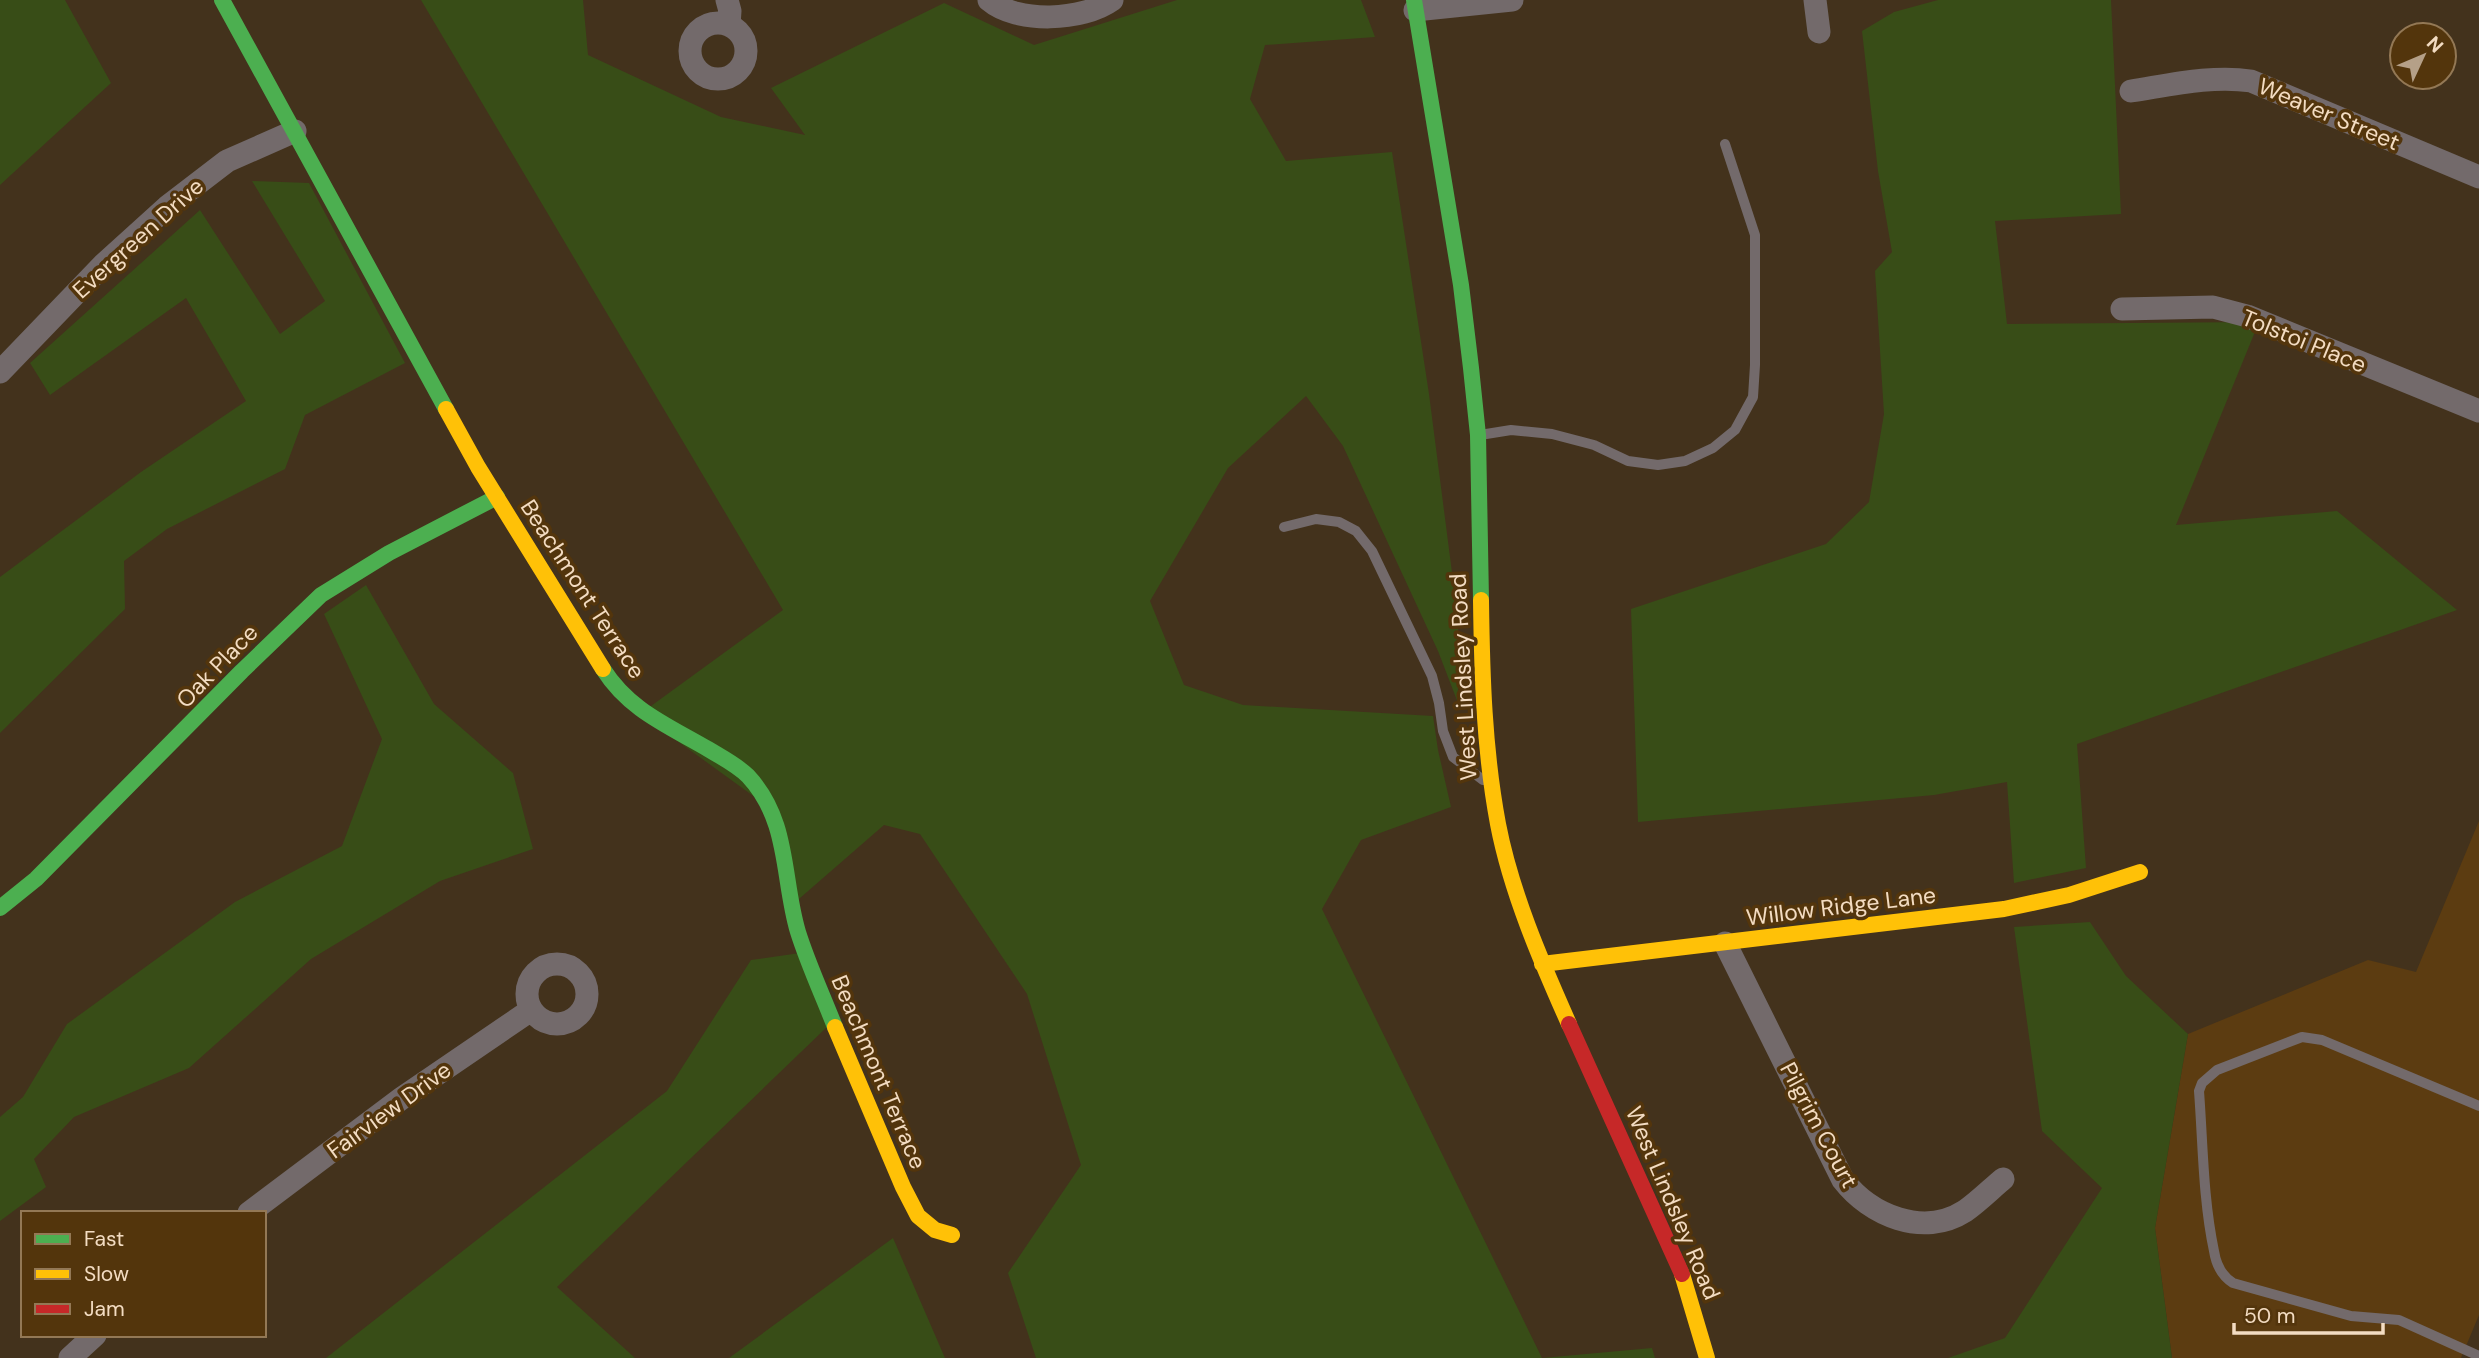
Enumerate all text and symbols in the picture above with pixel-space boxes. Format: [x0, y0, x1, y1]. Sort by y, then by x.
north arrow [2388, 21, 2458, 91]
text: N [2421, 31, 2449, 58]
street label: Weaver Street [2254, 71, 2404, 157]
street label: Evergreen Drive [66, 171, 210, 305]
street label: Tolstoi Place [2237, 302, 2371, 380]
street label: Beachmont Terrace [514, 494, 652, 684]
street label: West Lindsley Road [1443, 573, 1483, 781]
street label: Oak Place [170, 618, 264, 714]
street label: Willow Ridge Lane [1744, 879, 1938, 933]
street label: Beachmont Terrace [825, 970, 933, 1174]
street label: Fairview Drive [321, 1055, 457, 1165]
street label: Pilgrim Court [1773, 1057, 1865, 1193]
street label: West Lindsley Road [1619, 1102, 1727, 1304]
legend [21, 1211, 266, 1337]
text: Fast [84, 1225, 124, 1253]
text: Slow [84, 1260, 129, 1288]
scale bar [2234, 1292, 2383, 1336]
text: Jam [84, 1295, 125, 1323]
text: 50 m [2244, 1302, 2295, 1330]

